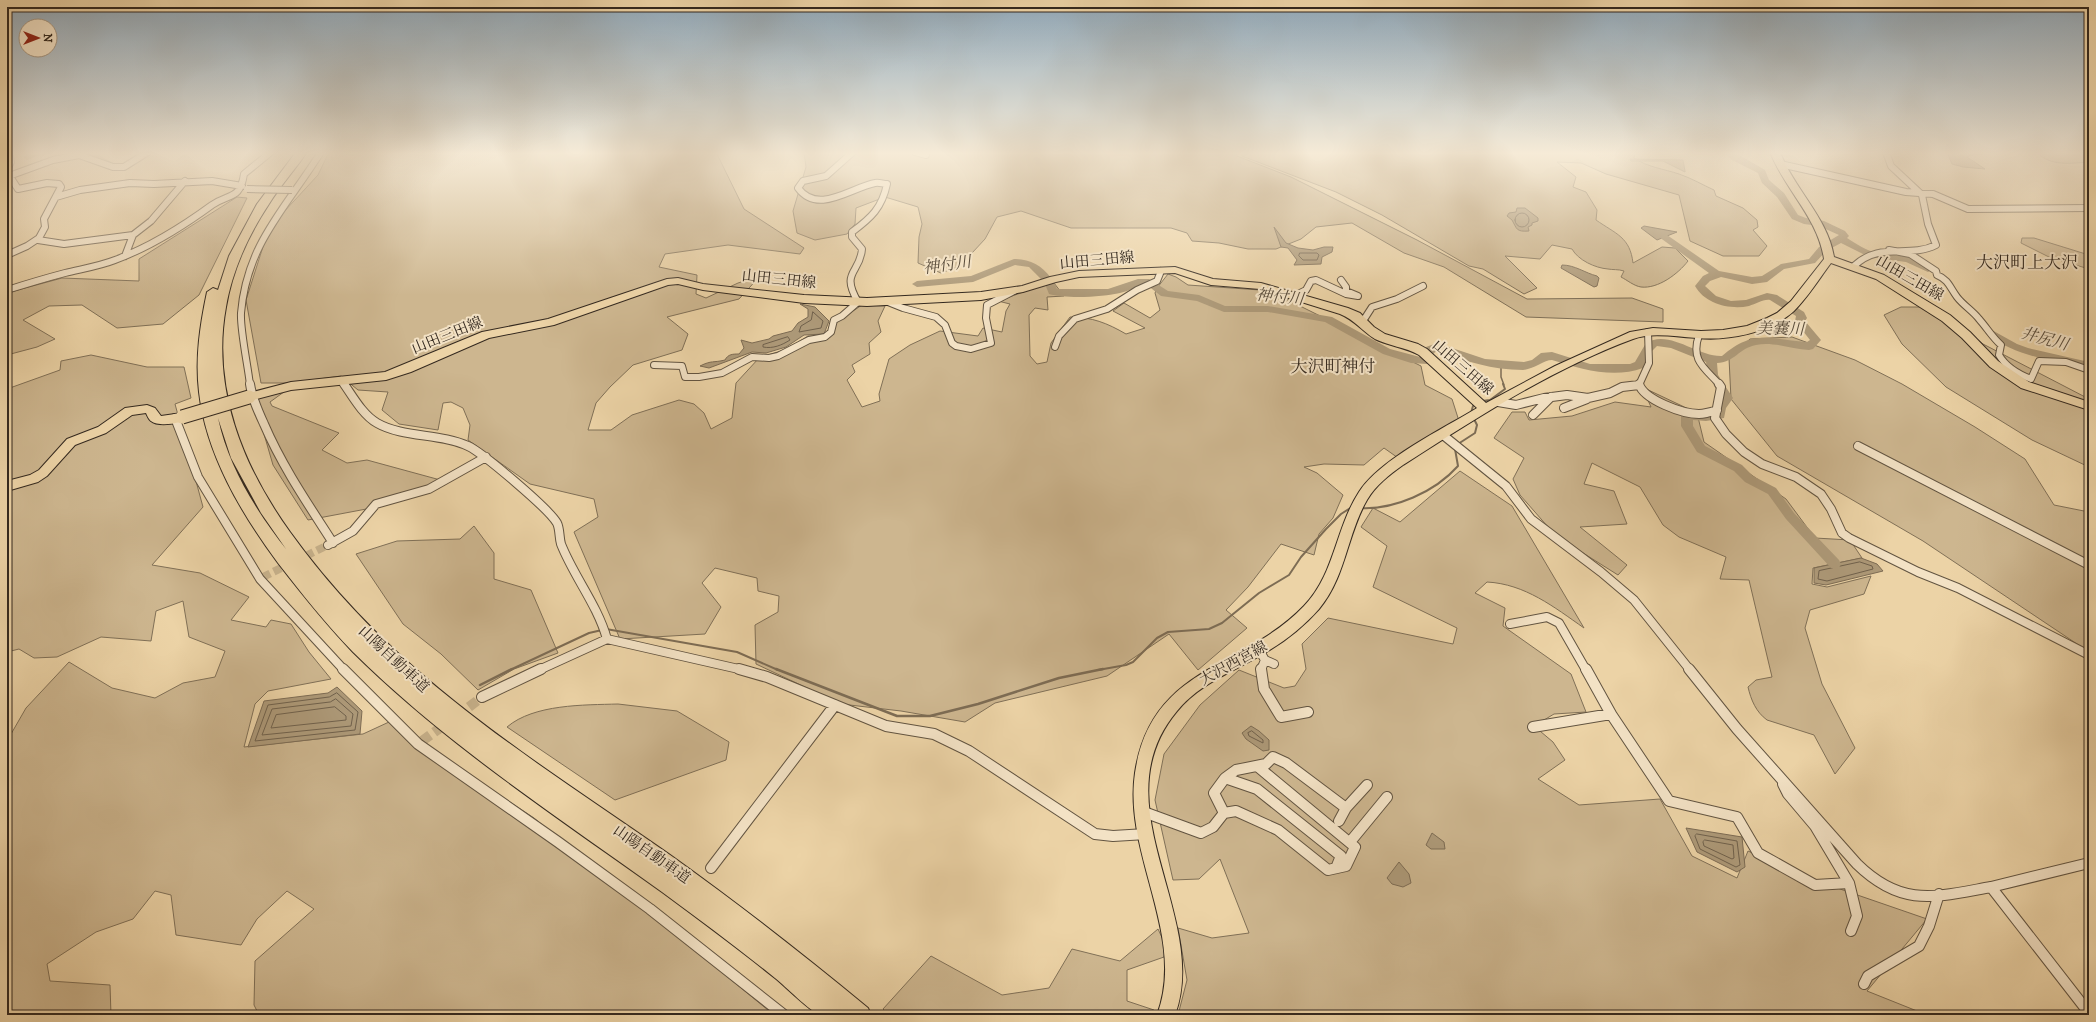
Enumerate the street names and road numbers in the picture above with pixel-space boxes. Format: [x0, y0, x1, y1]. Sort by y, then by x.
street label: 山田三田線 [1059, 248, 1135, 273]
street label: 山田三田線 [1873, 251, 1947, 305]
street label: 山田三田線 [741, 266, 817, 293]
street label: 山田三田線 [409, 313, 486, 358]
street label: 山田三田線 [1428, 336, 1497, 399]
street label: 山陽自動車道 [354, 622, 433, 697]
street label: 大沢西宮線 [1196, 637, 1271, 690]
street label: 山陽自動車道 [609, 821, 694, 888]

